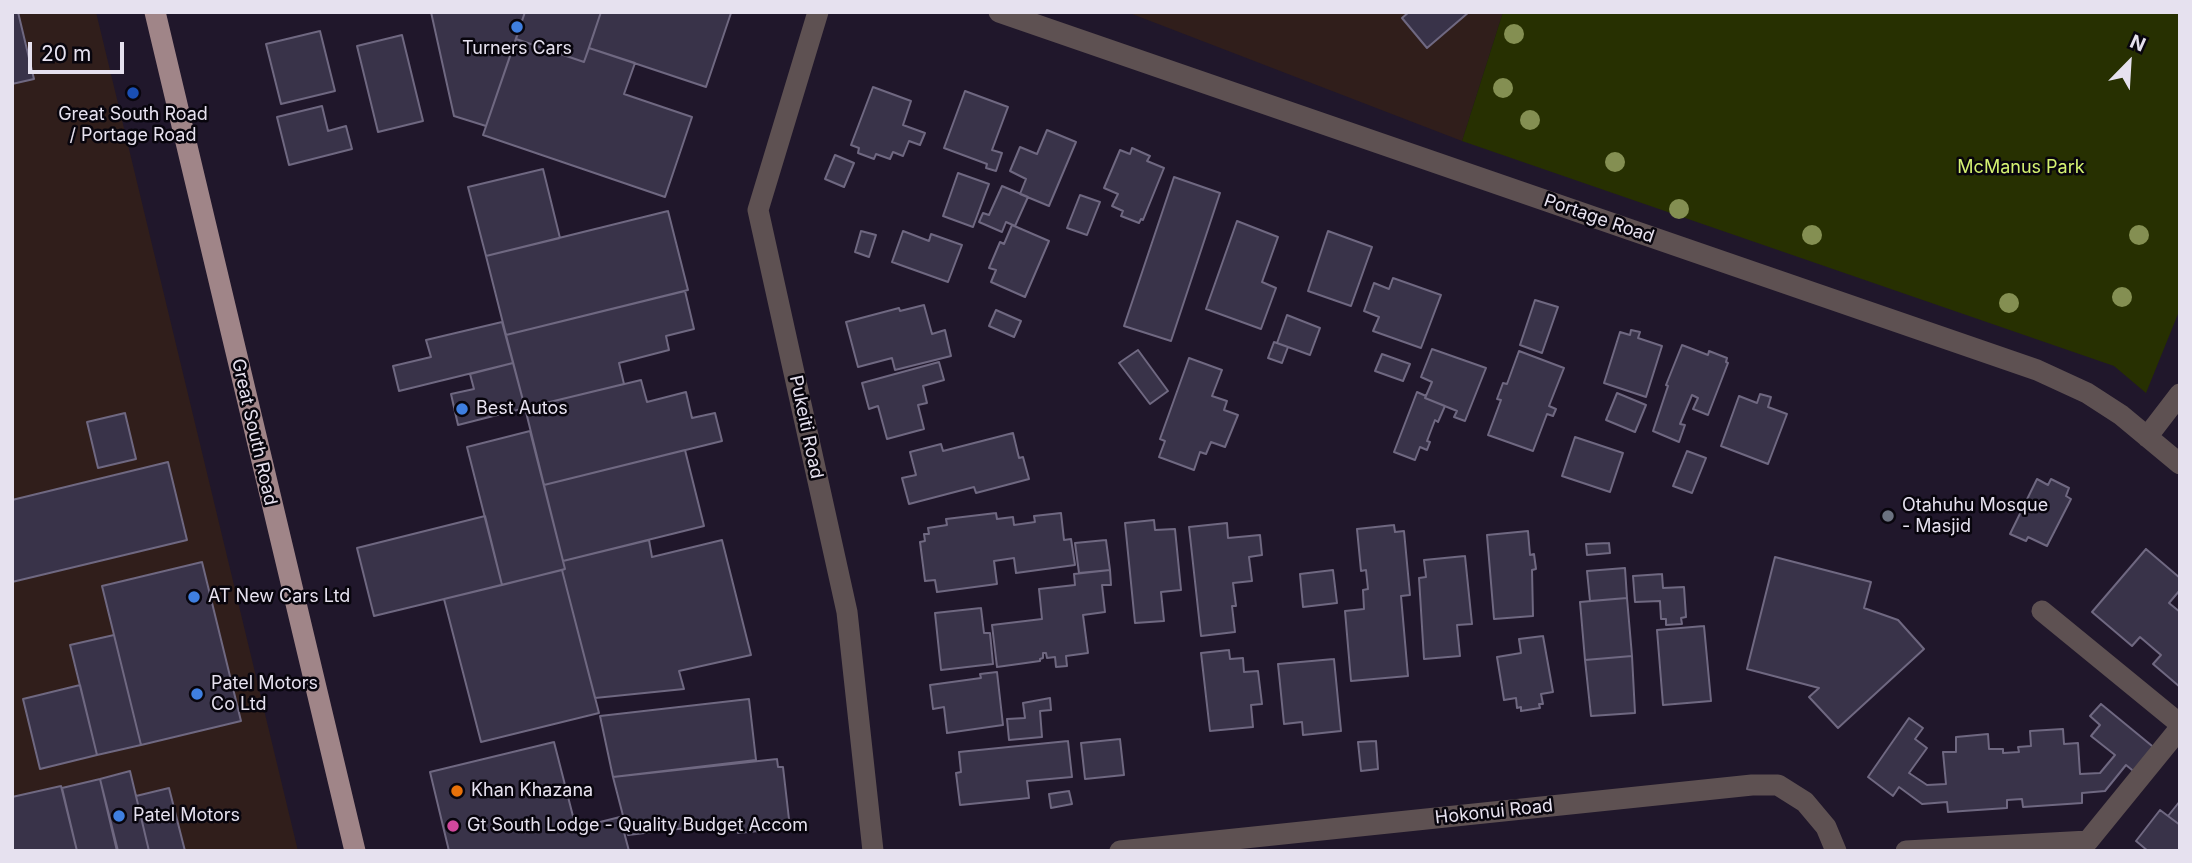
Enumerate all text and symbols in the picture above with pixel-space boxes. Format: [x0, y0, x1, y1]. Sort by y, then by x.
marker: Turners Cars [509, 19, 525, 35]
scale bar [32, 28, 128, 72]
north arrow [2094, 28, 2164, 98]
text: N [2126, 30, 2149, 57]
place label: Turners Cars [462, 38, 572, 60]
text: 20 m [41, 41, 91, 66]
marker: Great South Road / Portage Road [125, 85, 141, 101]
place label: Great South Road / Portage Road [58, 104, 208, 146]
park label: McManus Park [1957, 157, 2085, 179]
street label: Portage Road [1541, 190, 1657, 248]
street label: Great South Road [227, 357, 281, 507]
street label: Pukeiti Road [785, 373, 827, 481]
place label: Best Autos [476, 398, 568, 420]
marker: Best Autos [454, 401, 470, 417]
place label: Otahuhu Mosque - Masjid [1902, 495, 2048, 538]
marker: Otahuhu Mosque - Masjid [1880, 508, 1896, 524]
place label: AT New Cars Ltd [208, 586, 350, 608]
marker: AT New Cars Ltd [186, 589, 202, 605]
place label: Patel Motors Co Ltd [211, 673, 318, 716]
marker: Patel Motors Co Ltd [189, 686, 205, 702]
place label: Khan Khazana [471, 780, 593, 802]
marker: Khan Khazana [449, 783, 465, 799]
street label: Hokonui Road [1434, 795, 1554, 829]
place label: Patel Motors [133, 805, 240, 827]
marker: Patel Motors [111, 808, 127, 824]
place label: Gt South Lodge - Quality Budget Accom [467, 815, 808, 837]
marker: Gt South Lodge - Quality Budget Accom [445, 818, 461, 834]

